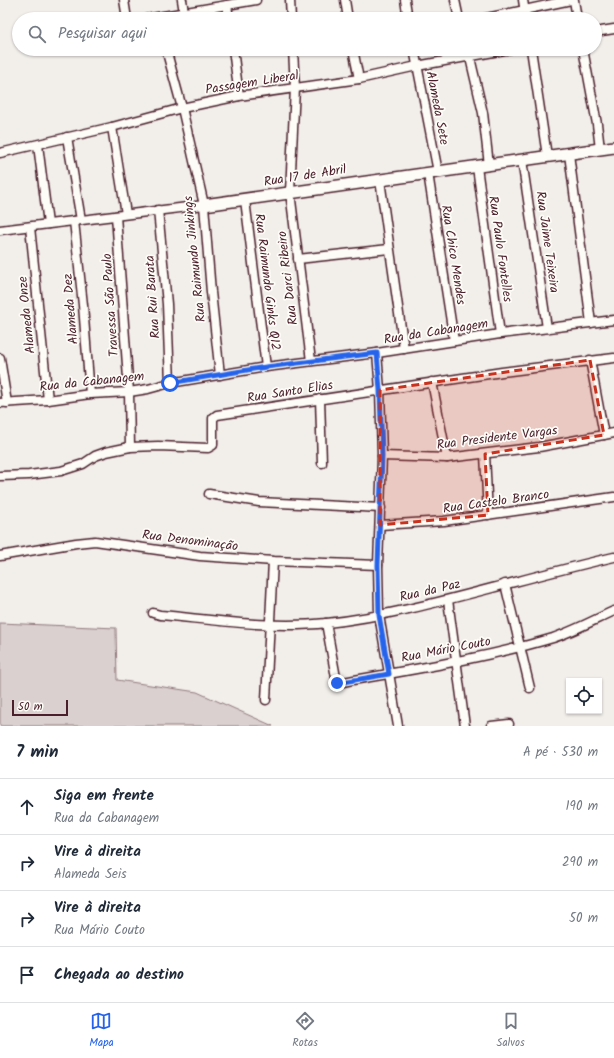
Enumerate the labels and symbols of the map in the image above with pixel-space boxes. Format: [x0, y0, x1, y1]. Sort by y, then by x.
street label: Passagem Liberal [204, 65, 300, 101]
street label: Alameda Sete [420, 69, 454, 147]
street label: Rua 17 de Abril [262, 159, 348, 193]
street label: Rua Jaime Teixeira [529, 190, 565, 294]
street label: Rua Raimundo Jinkings [178, 194, 212, 323]
street label: Rua Paulo Fontelles [482, 195, 518, 304]
street label: Rua Chico Mendes [435, 204, 471, 307]
street label: Rua Raimundo Ginks Q12 [248, 212, 286, 352]
street label: Rua Darci Ribeiro [272, 230, 304, 326]
street label: Travessa São Paulo [97, 252, 125, 357]
street label: Rua Rui Barata [140, 255, 166, 339]
street label: Alameda Dez [57, 272, 85, 345]
street label: Alameda Onze [12, 275, 42, 355]
street label: Rua da Cabanagem [382, 313, 490, 351]
street label: Rua da Cabanagem [39, 366, 145, 398]
route start [161, 374, 179, 392]
street label: Rua Santo Elias [246, 375, 335, 409]
street label: Rua Presidente Vargas [435, 420, 559, 456]
street label: Rua Castelo Branco [442, 484, 551, 520]
street label: Rua Denominação [141, 525, 239, 557]
street label: Rua da Paz [398, 574, 463, 608]
street label: Rua Mário Couto [399, 631, 493, 669]
route end [328, 674, 346, 692]
scale bar [12, 698, 68, 717]

